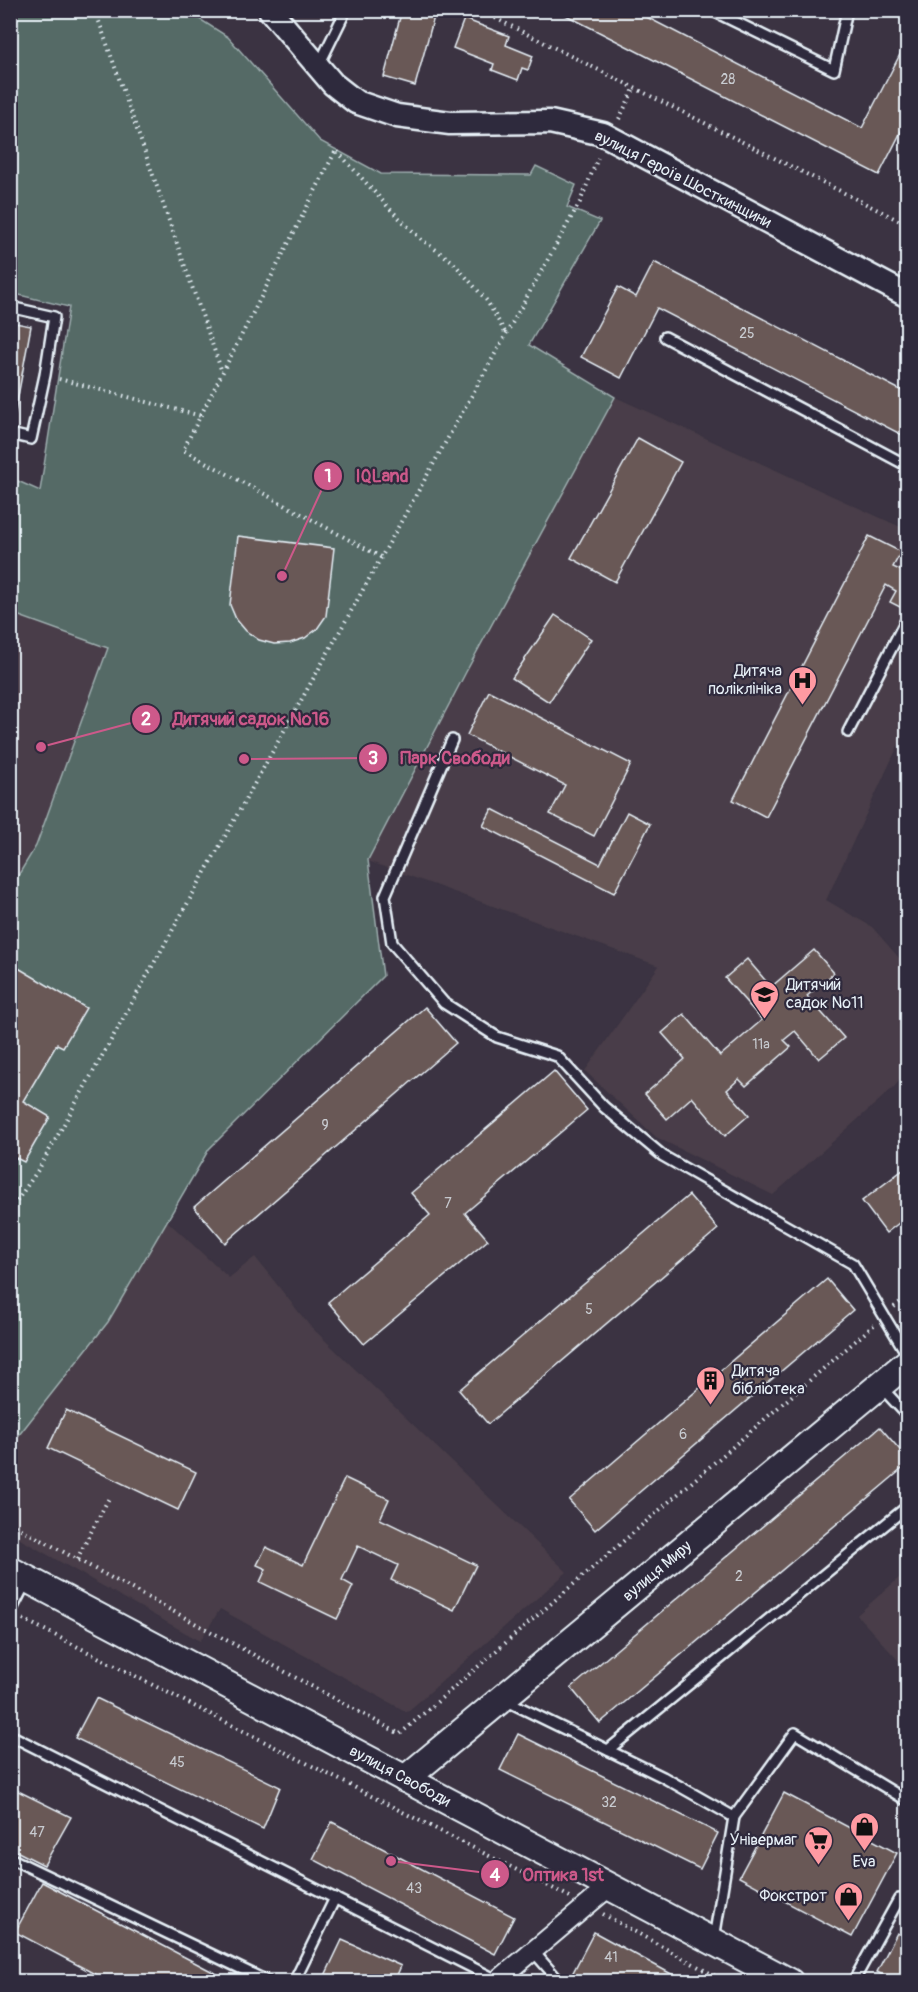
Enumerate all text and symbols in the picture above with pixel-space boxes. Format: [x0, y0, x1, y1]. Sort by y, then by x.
house number: 28 [721, 71, 735, 88]
street label: вулиця Героїв Шосткинщини [591, 126, 775, 232]
house number: 25 [739, 325, 755, 342]
callout: IQLand [313, 458, 420, 494]
text: 1 [324, 465, 332, 488]
text: IQLand [355, 465, 409, 488]
place label: Дитяча поліклініка [708, 661, 782, 699]
hospital icon: Дитяча поліклініка [787, 664, 819, 706]
callout: Дитячий садок №16 [131, 701, 342, 737]
text: 2 [141, 708, 151, 731]
text: Дитячий садок №16 [172, 708, 329, 731]
callout: Парк Свободи [358, 740, 522, 776]
text: 3 [368, 747, 378, 770]
text: Парк Свободи [400, 747, 510, 770]
place label: Дитячий садок №11 [785, 975, 863, 1013]
school or university icon: Дитячий садок №11 [749, 978, 781, 1020]
house number: 11а [752, 1036, 770, 1053]
house number: 9 [321, 1117, 329, 1134]
house number: 7 [444, 1195, 452, 1212]
house number: 5 [585, 1301, 593, 1318]
place label: Дитяча бібліотека [731, 1361, 805, 1399]
building icon: Дитяча бібліотека [695, 1364, 727, 1406]
house number: 6 [679, 1426, 687, 1443]
street label: вулиця Миру [618, 1536, 696, 1606]
house number: 2 [735, 1568, 743, 1585]
street label: вулиця Свободи [346, 1741, 454, 1811]
house number: 45 [169, 1754, 185, 1771]
house number: 32 [601, 1794, 617, 1811]
shop icon: Eva [848, 1810, 880, 1852]
house number: 47 [29, 1824, 45, 1841]
supermarket icon: Універмаг [802, 1824, 834, 1866]
place label: Універмаг [730, 1830, 798, 1850]
place label: Eva [853, 1852, 875, 1872]
callout: Оптика 1st [480, 1856, 616, 1892]
text: 4 [490, 1864, 501, 1887]
text: Оптика 1st [522, 1864, 605, 1887]
house number: 43 [406, 1880, 422, 1897]
shop icon: Фокстрот [832, 1880, 864, 1922]
place label: Фокстрот [759, 1886, 827, 1906]
house number: 41 [604, 1949, 618, 1966]

